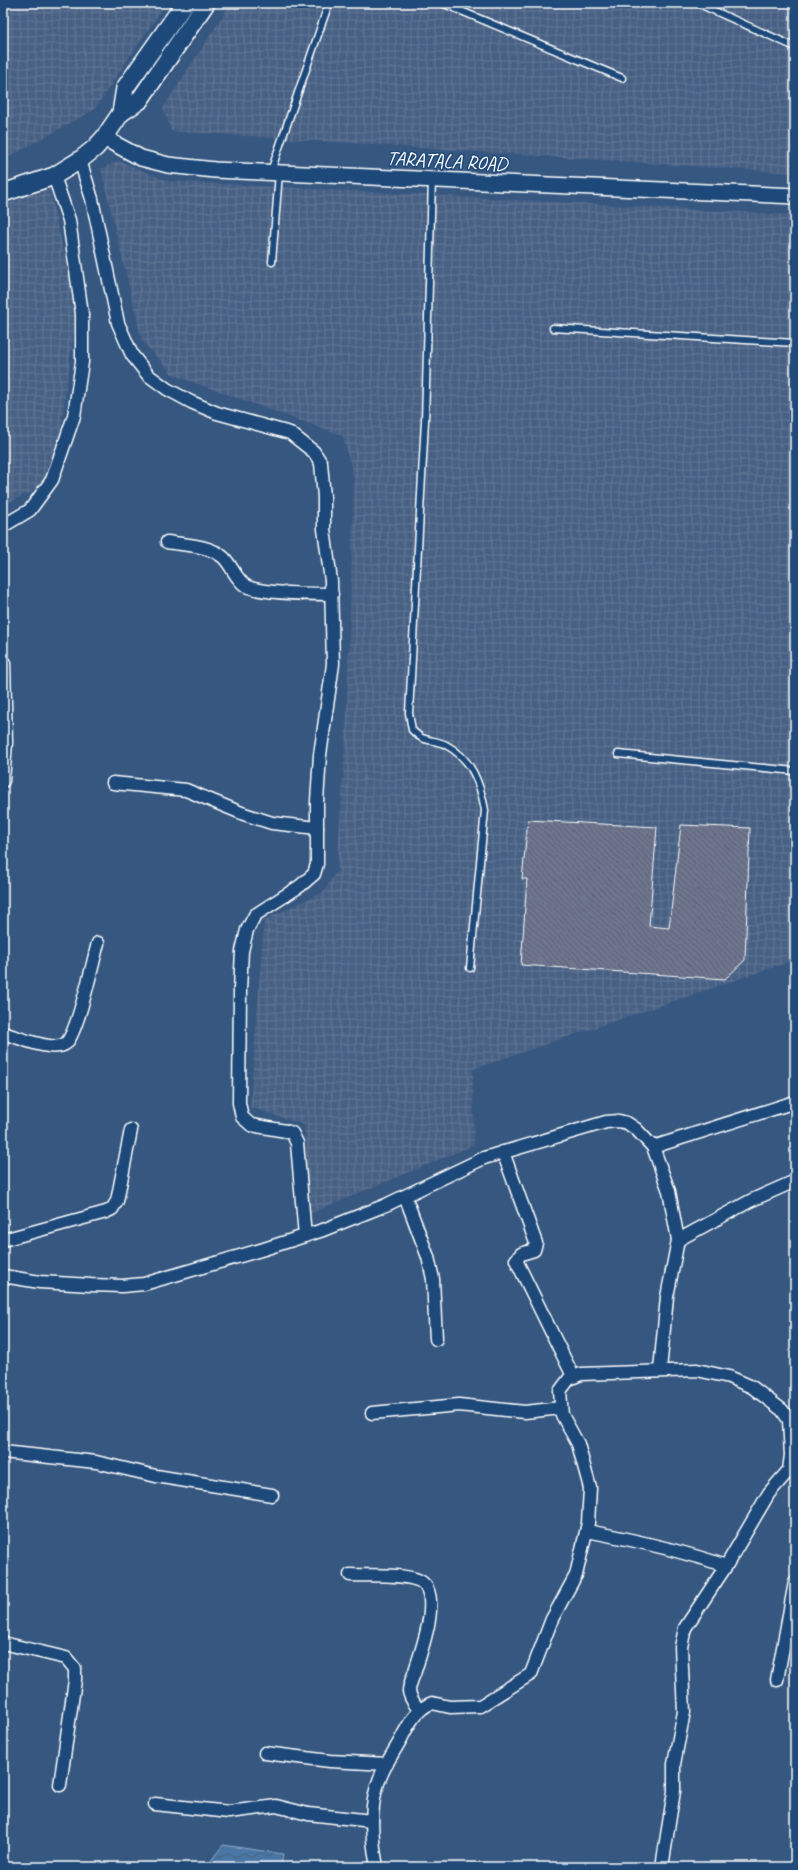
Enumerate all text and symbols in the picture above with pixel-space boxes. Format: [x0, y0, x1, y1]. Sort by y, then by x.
street label: TARATALA ROAD [386, 145, 510, 177]

